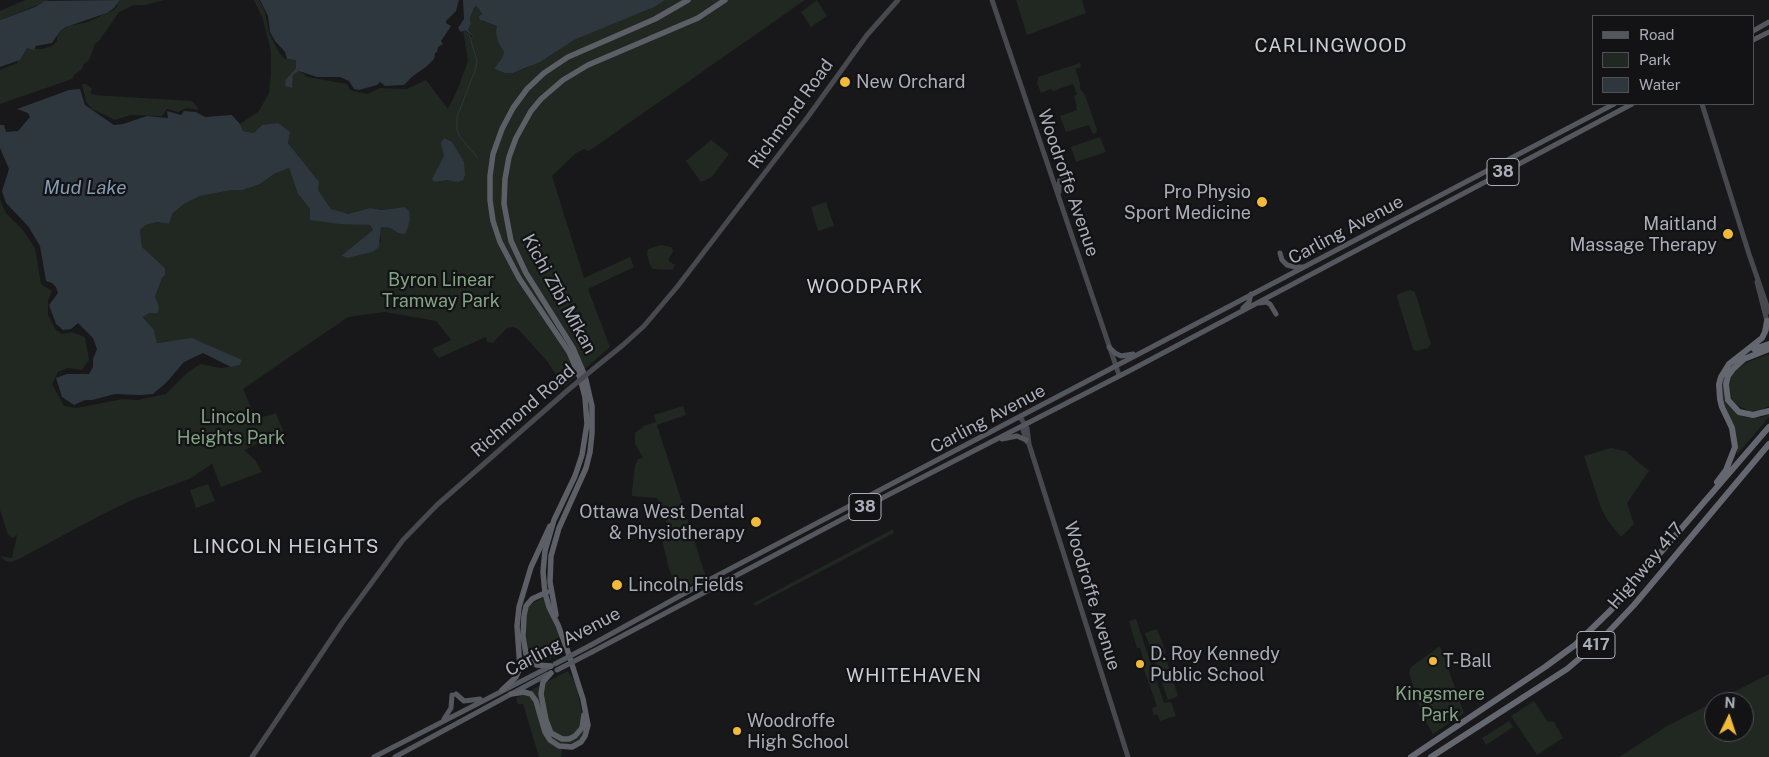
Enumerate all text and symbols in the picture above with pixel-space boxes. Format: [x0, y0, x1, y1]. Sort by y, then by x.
legend [1592, 15, 1754, 105]
text: Road [1639, 26, 1675, 43]
district label: CARLINGWOOD [1253, 35, 1409, 57]
text: Park [1639, 51, 1671, 68]
street label: Richmond Road [744, 55, 838, 173]
place label: New Orchard [856, 71, 966, 93]
marker: New Orchard [838, 75, 852, 89]
text: Water [1639, 76, 1681, 93]
street label: Woodroffe Avenue [1033, 107, 1103, 259]
road number: 38 [1487, 158, 1519, 186]
water label: Mud Lake [43, 177, 127, 199]
place label: Pro Physio Sport Medicine [1124, 181, 1251, 223]
street label: Carling Avenue [1285, 191, 1407, 269]
marker: Pro Physio Sport Medicine [1255, 195, 1269, 209]
place label: Maitland Massage Therapy [1569, 213, 1717, 255]
marker: Maitland Massage Therapy [1721, 227, 1735, 241]
street label: Kichi Zībī Mīkan [517, 230, 601, 358]
park label: Byron Linear Tramway Park [382, 269, 500, 312]
district label: WOODPARK [805, 276, 925, 298]
street label: Richmond Road [467, 360, 579, 462]
street label: Carling Avenue [927, 380, 1049, 458]
park label: Lincoln Heights Park [177, 406, 285, 448]
road number: 38 [849, 494, 881, 520]
place label: Ottawa West Dental & Physiotherapy [579, 501, 745, 544]
marker: Ottawa West Dental & Physiotherapy [749, 515, 763, 529]
street label: Highway 417 [1604, 518, 1688, 614]
street label: Woodroffe Avenue [1059, 519, 1125, 673]
district label: LINCOLN HEIGHTS [191, 536, 381, 558]
place label: Lincoln Fields [628, 574, 744, 596]
marker: Lincoln Fields [610, 578, 624, 592]
street label: Carling Avenue [502, 603, 624, 681]
road number: 417 [1577, 632, 1615, 658]
place label: D. Roy Kennedy Public School [1150, 643, 1280, 686]
place label: T-Ball [1443, 650, 1492, 672]
marker: T-Ball [1427, 655, 1439, 667]
marker: D. Roy Kennedy Public School [1134, 658, 1146, 670]
district label: WHITEHAVEN [845, 665, 983, 687]
park label: Kingsmere Park [1395, 683, 1485, 726]
north arrow [1704, 692, 1754, 742]
text: N [1724, 695, 1736, 711]
place label: Woodroffe High School [747, 710, 849, 752]
marker: Woodroffe High School [731, 725, 743, 737]

